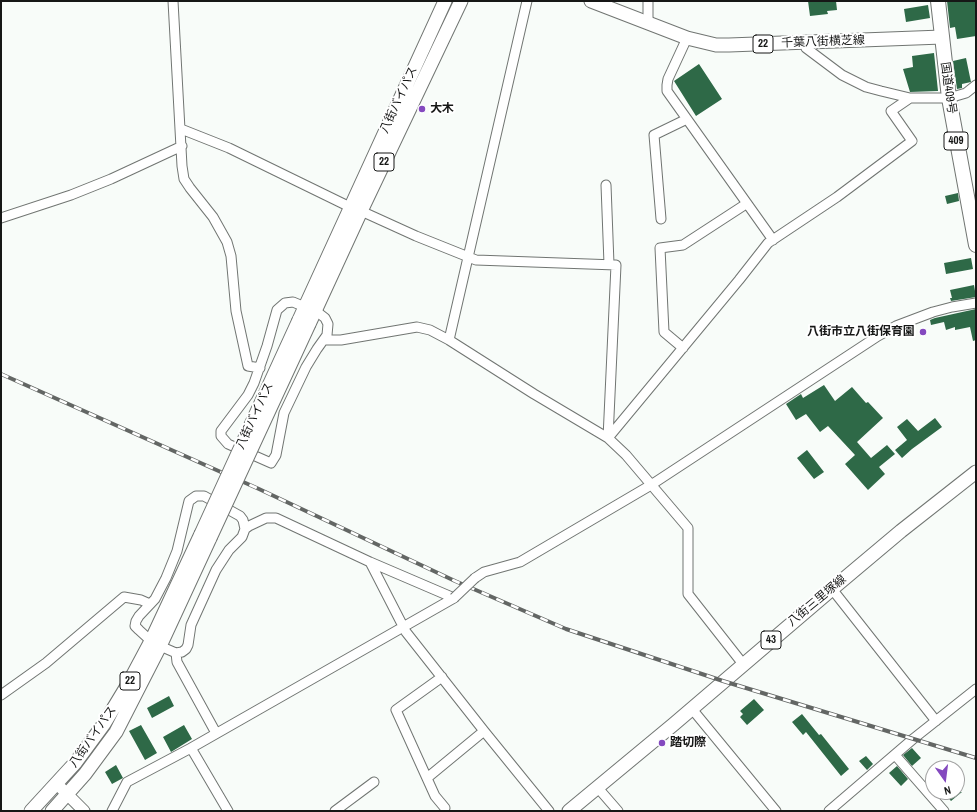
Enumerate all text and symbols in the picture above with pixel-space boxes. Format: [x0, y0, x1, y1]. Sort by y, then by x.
street label: 千葉八街横芝線 [781, 33, 865, 51]
road number: 22 [753, 35, 773, 53]
street label: 国道409号 [937, 61, 959, 115]
street label: 八街バイパス [377, 64, 421, 136]
place label: 大木 [430, 102, 454, 116]
marker: 大木 [417, 104, 427, 114]
road number: 409 [944, 132, 968, 150]
road number: 22 [374, 153, 394, 171]
place label: 八街市立八街保育園 [807, 325, 915, 339]
marker: 八街市立八街保育園 [918, 327, 928, 337]
street label: 八街バイパス [233, 380, 277, 452]
street label: 八街三里塚線 [785, 572, 849, 630]
road number: 43 [761, 631, 781, 649]
road number: 22 [120, 672, 140, 690]
street label: 八街バイパス [66, 703, 120, 771]
place label: 踏切際 [670, 736, 706, 750]
marker: 踏切際 [657, 738, 667, 748]
north arrow [925, 760, 965, 800]
text: N [943, 783, 953, 798]

